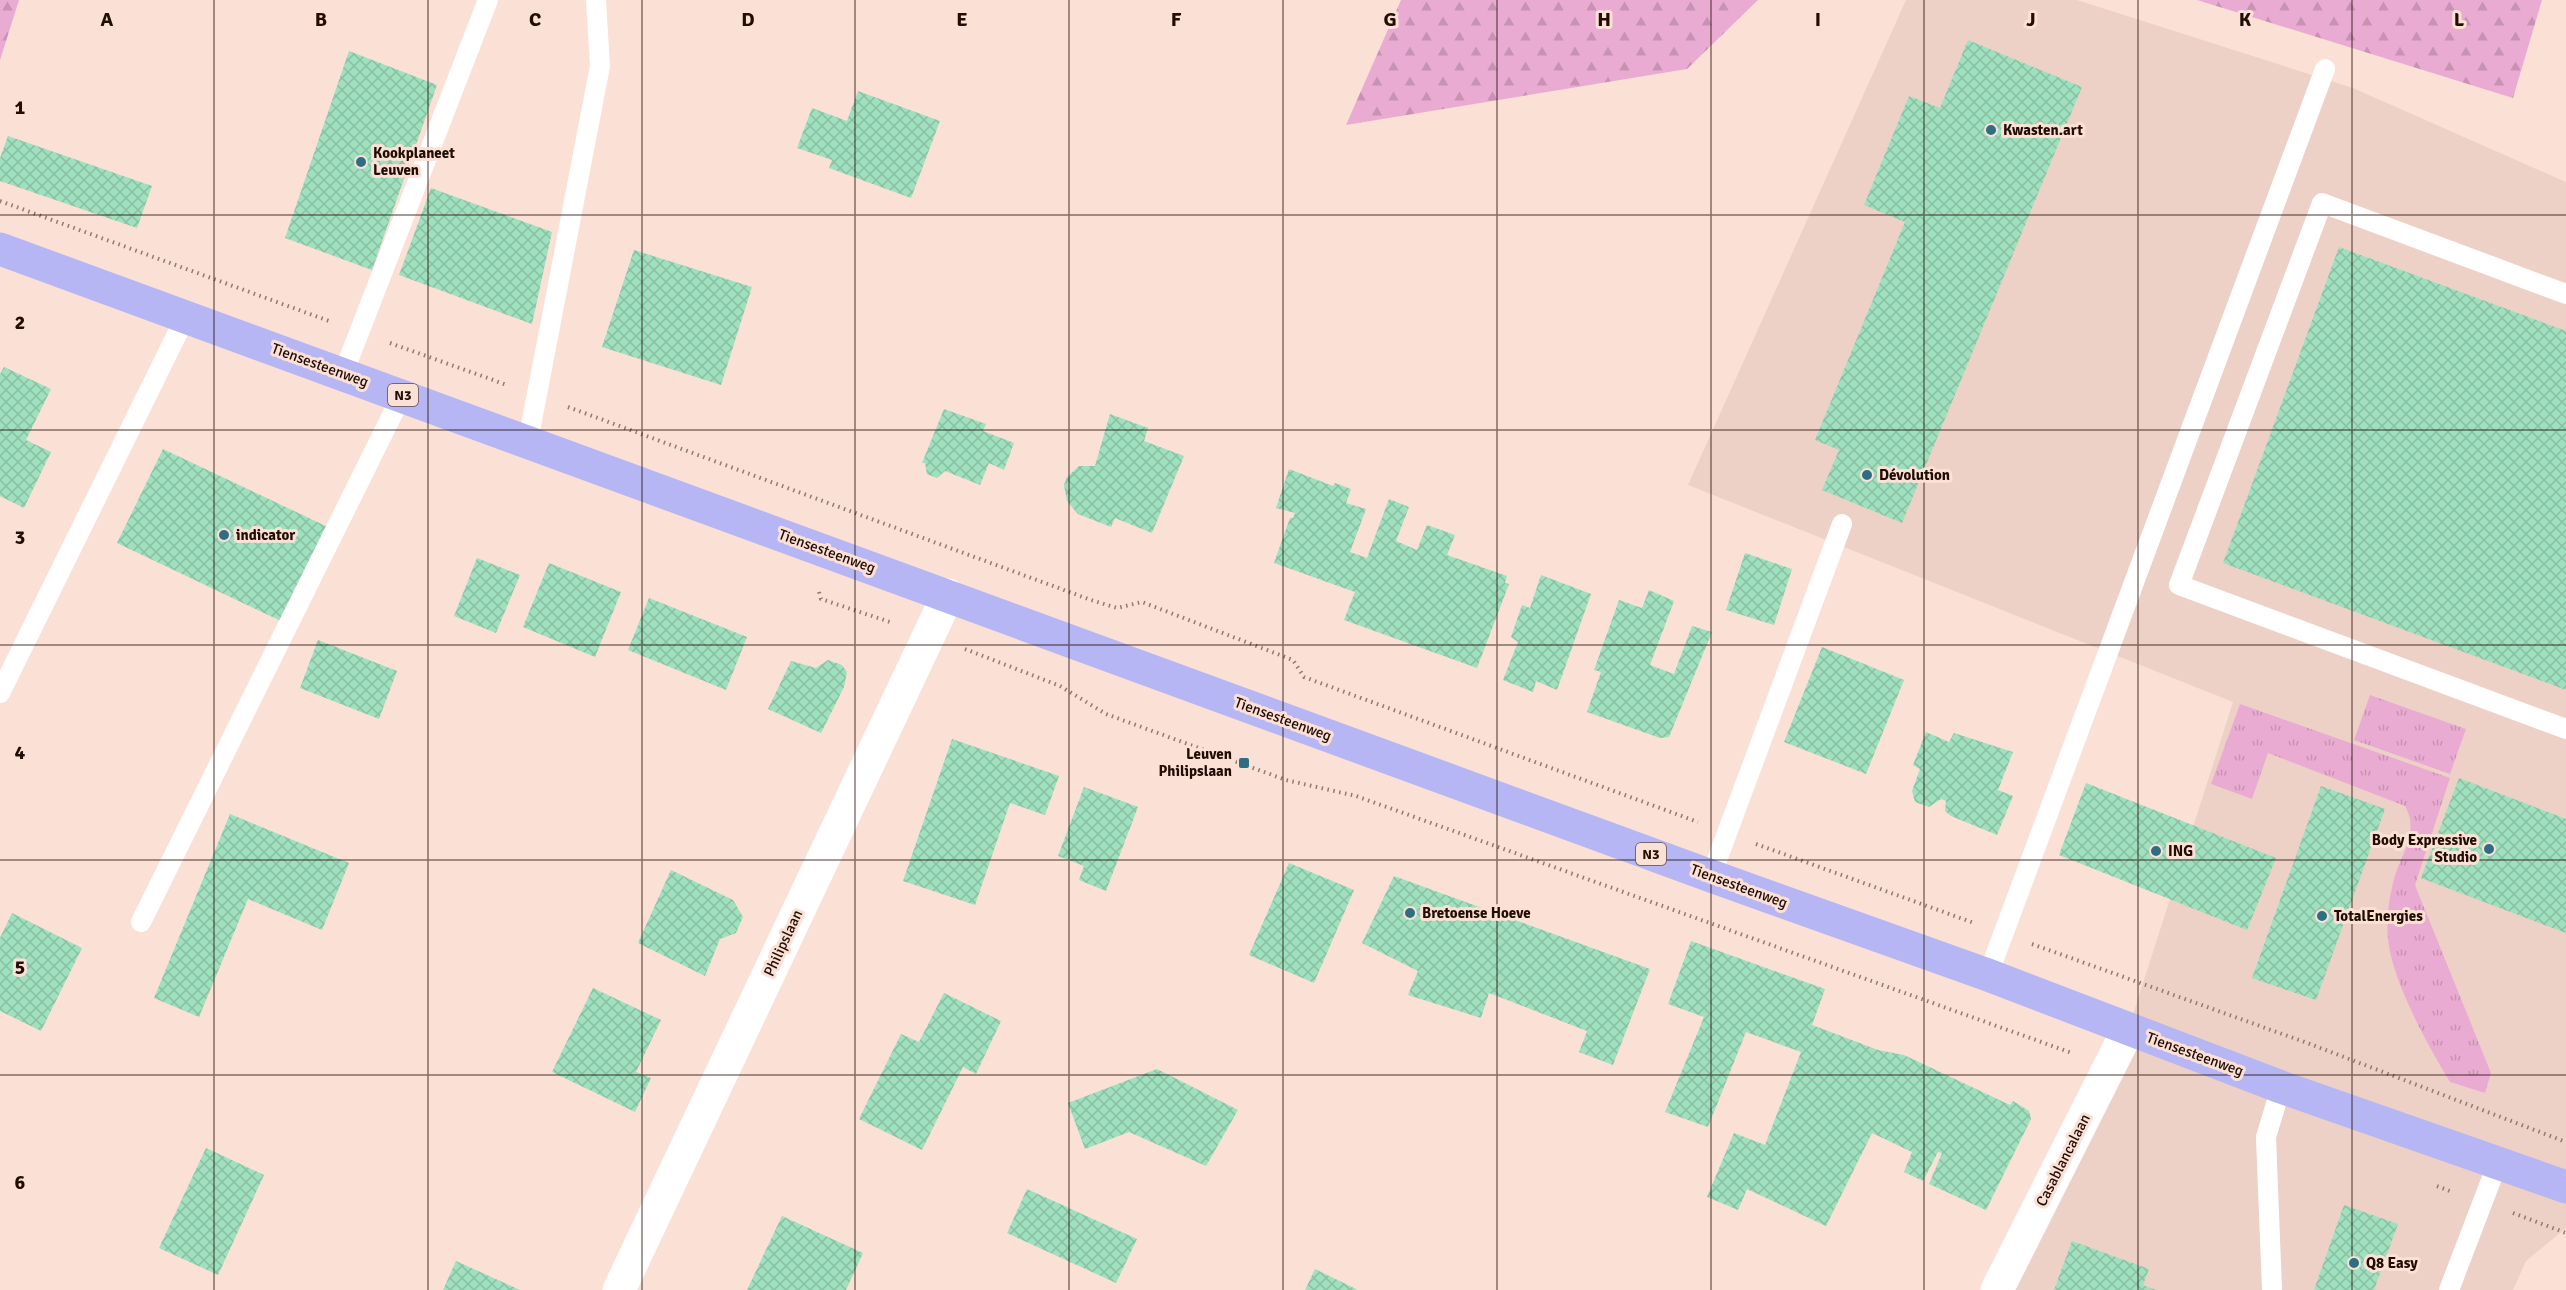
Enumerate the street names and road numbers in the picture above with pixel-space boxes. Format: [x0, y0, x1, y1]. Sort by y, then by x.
street label: Tiensesteenweg [269, 339, 371, 391]
road number: N3 [388, 384, 418, 406]
street label: Tiensesteenweg [776, 525, 878, 577]
street label: Tiensesteenweg [1232, 693, 1334, 745]
road number: N3 [1636, 843, 1666, 865]
street label: Tiensesteenweg [1688, 860, 1790, 912]
street label: Philipslaan [760, 907, 806, 979]
street label: Tiensesteenweg [2144, 1028, 2246, 1080]
street label: Casablancalaan [2032, 1111, 2094, 1209]

